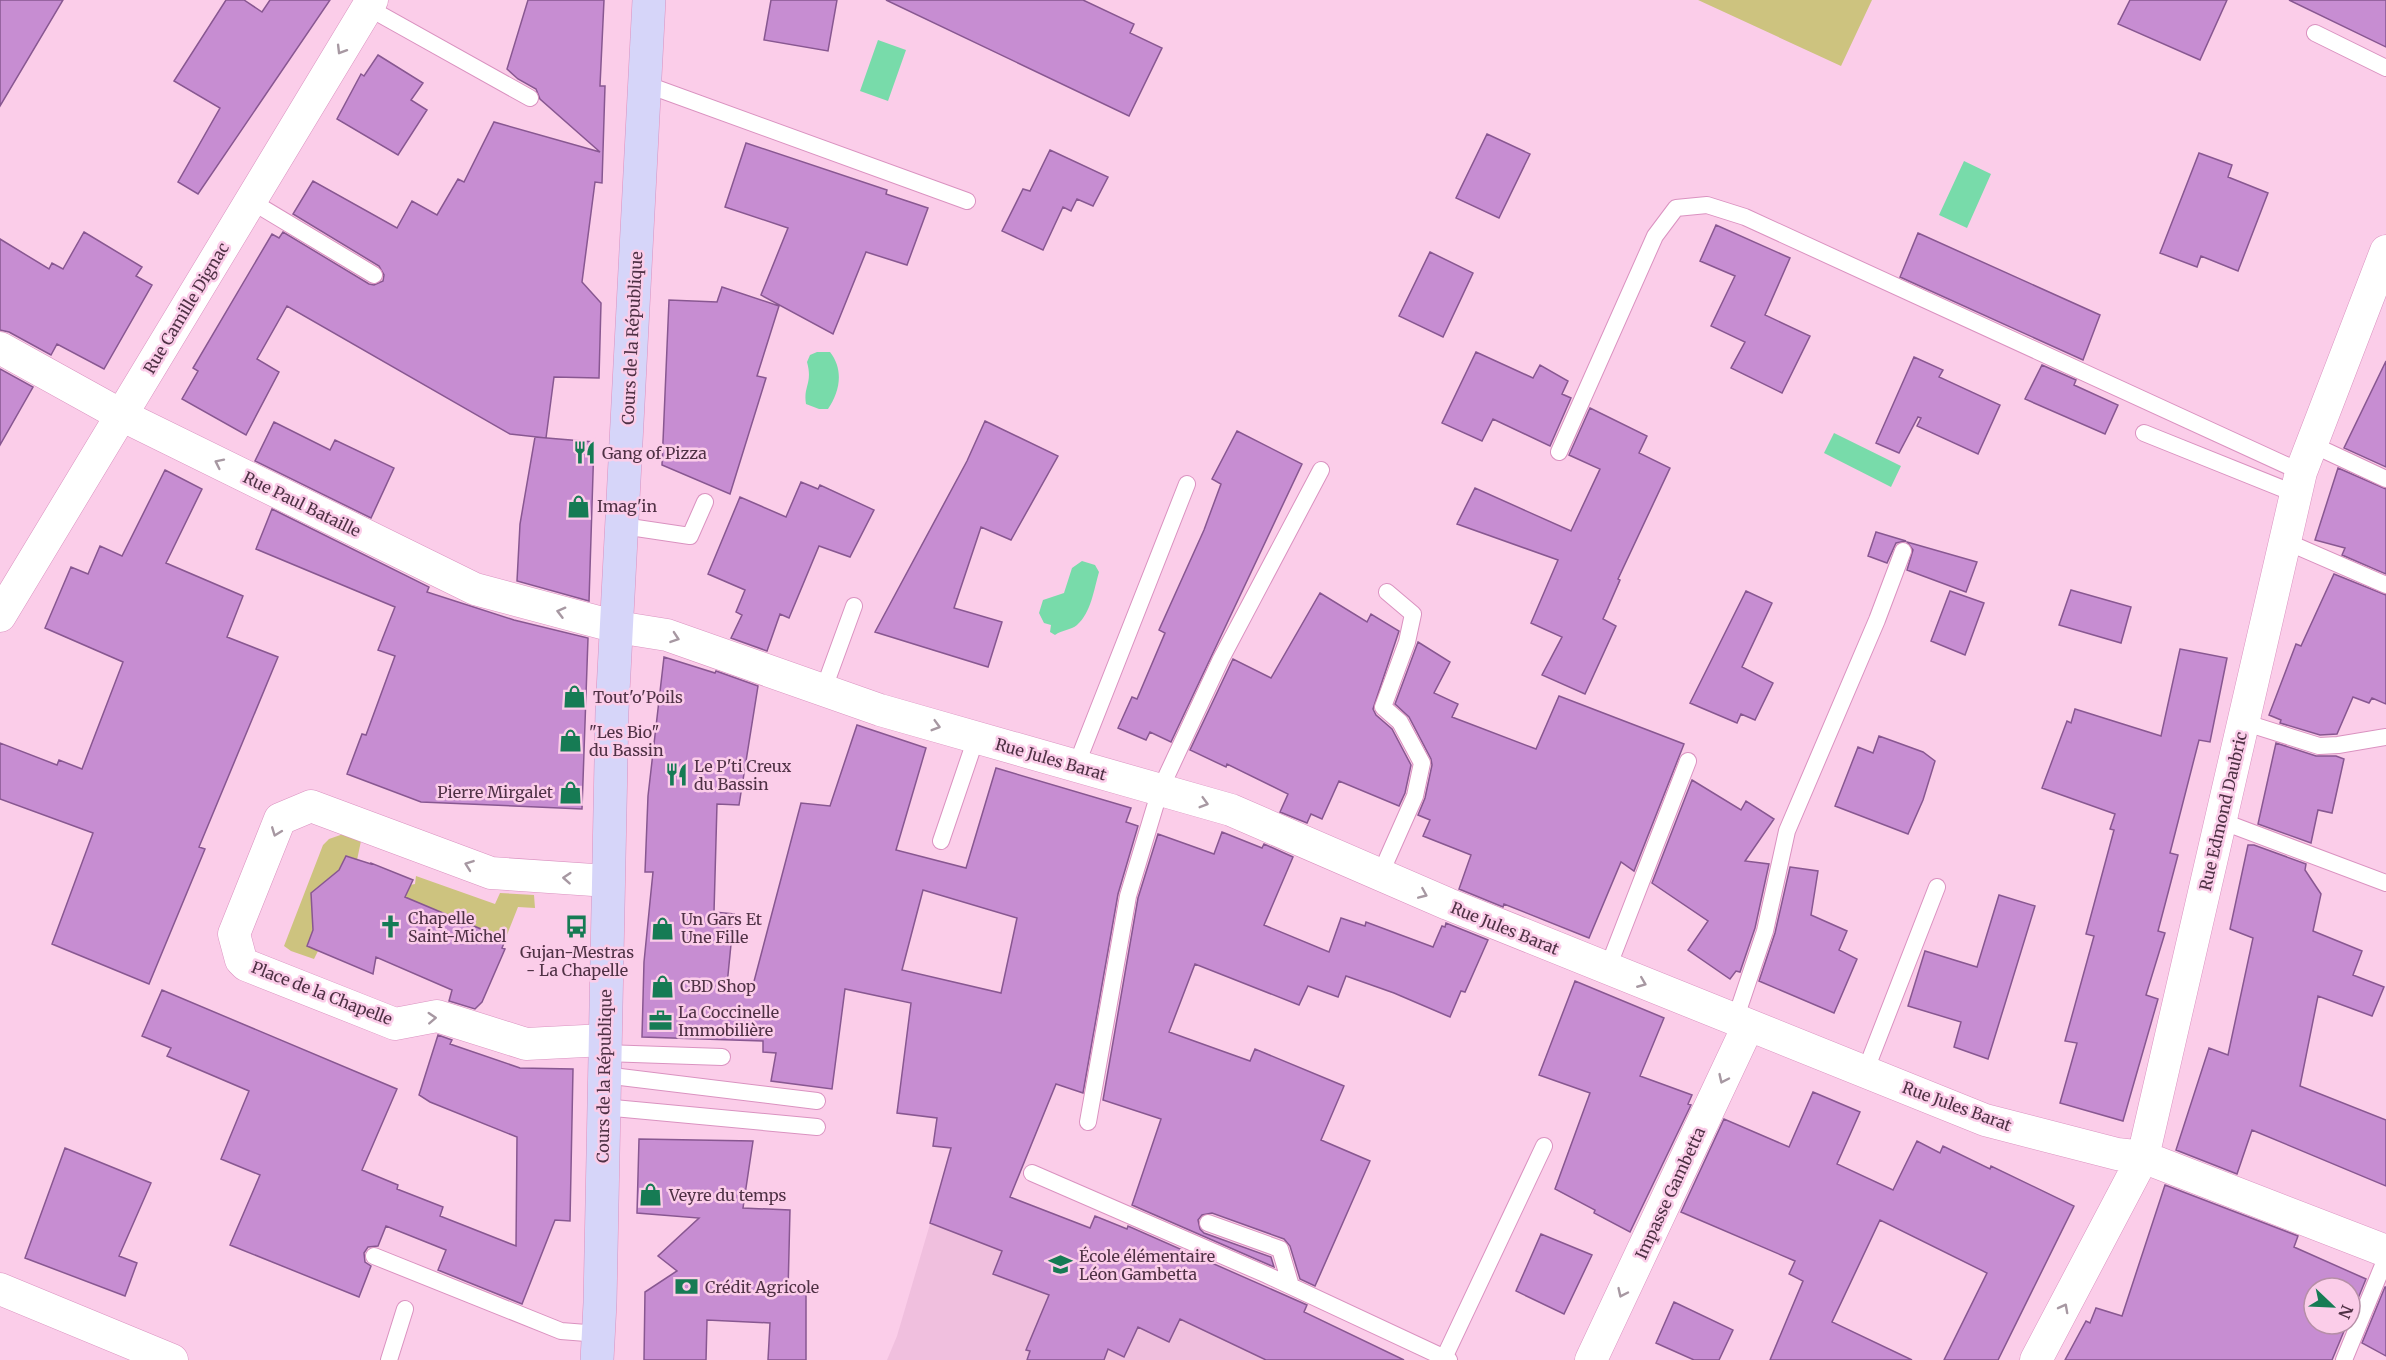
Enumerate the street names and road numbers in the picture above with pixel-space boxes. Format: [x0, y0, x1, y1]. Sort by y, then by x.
street label: Rue Camille Dignac [139, 239, 233, 377]
street label: Cours de la République [617, 251, 647, 425]
street label: Rue Paul Bataille [240, 467, 364, 541]
street label: Rue Edmond Daubric [2195, 730, 2251, 892]
street label: Rue Jules Barat [993, 734, 1110, 785]
street label: Rue Jules Barat [1448, 897, 1563, 959]
street label: Place de la Chapelle [249, 957, 395, 1029]
street label: Cours de la République [592, 989, 616, 1163]
street label: Rue Jules Barat [1900, 1077, 2015, 1135]
street label: Impasse Gambetta [1631, 1123, 1710, 1262]

